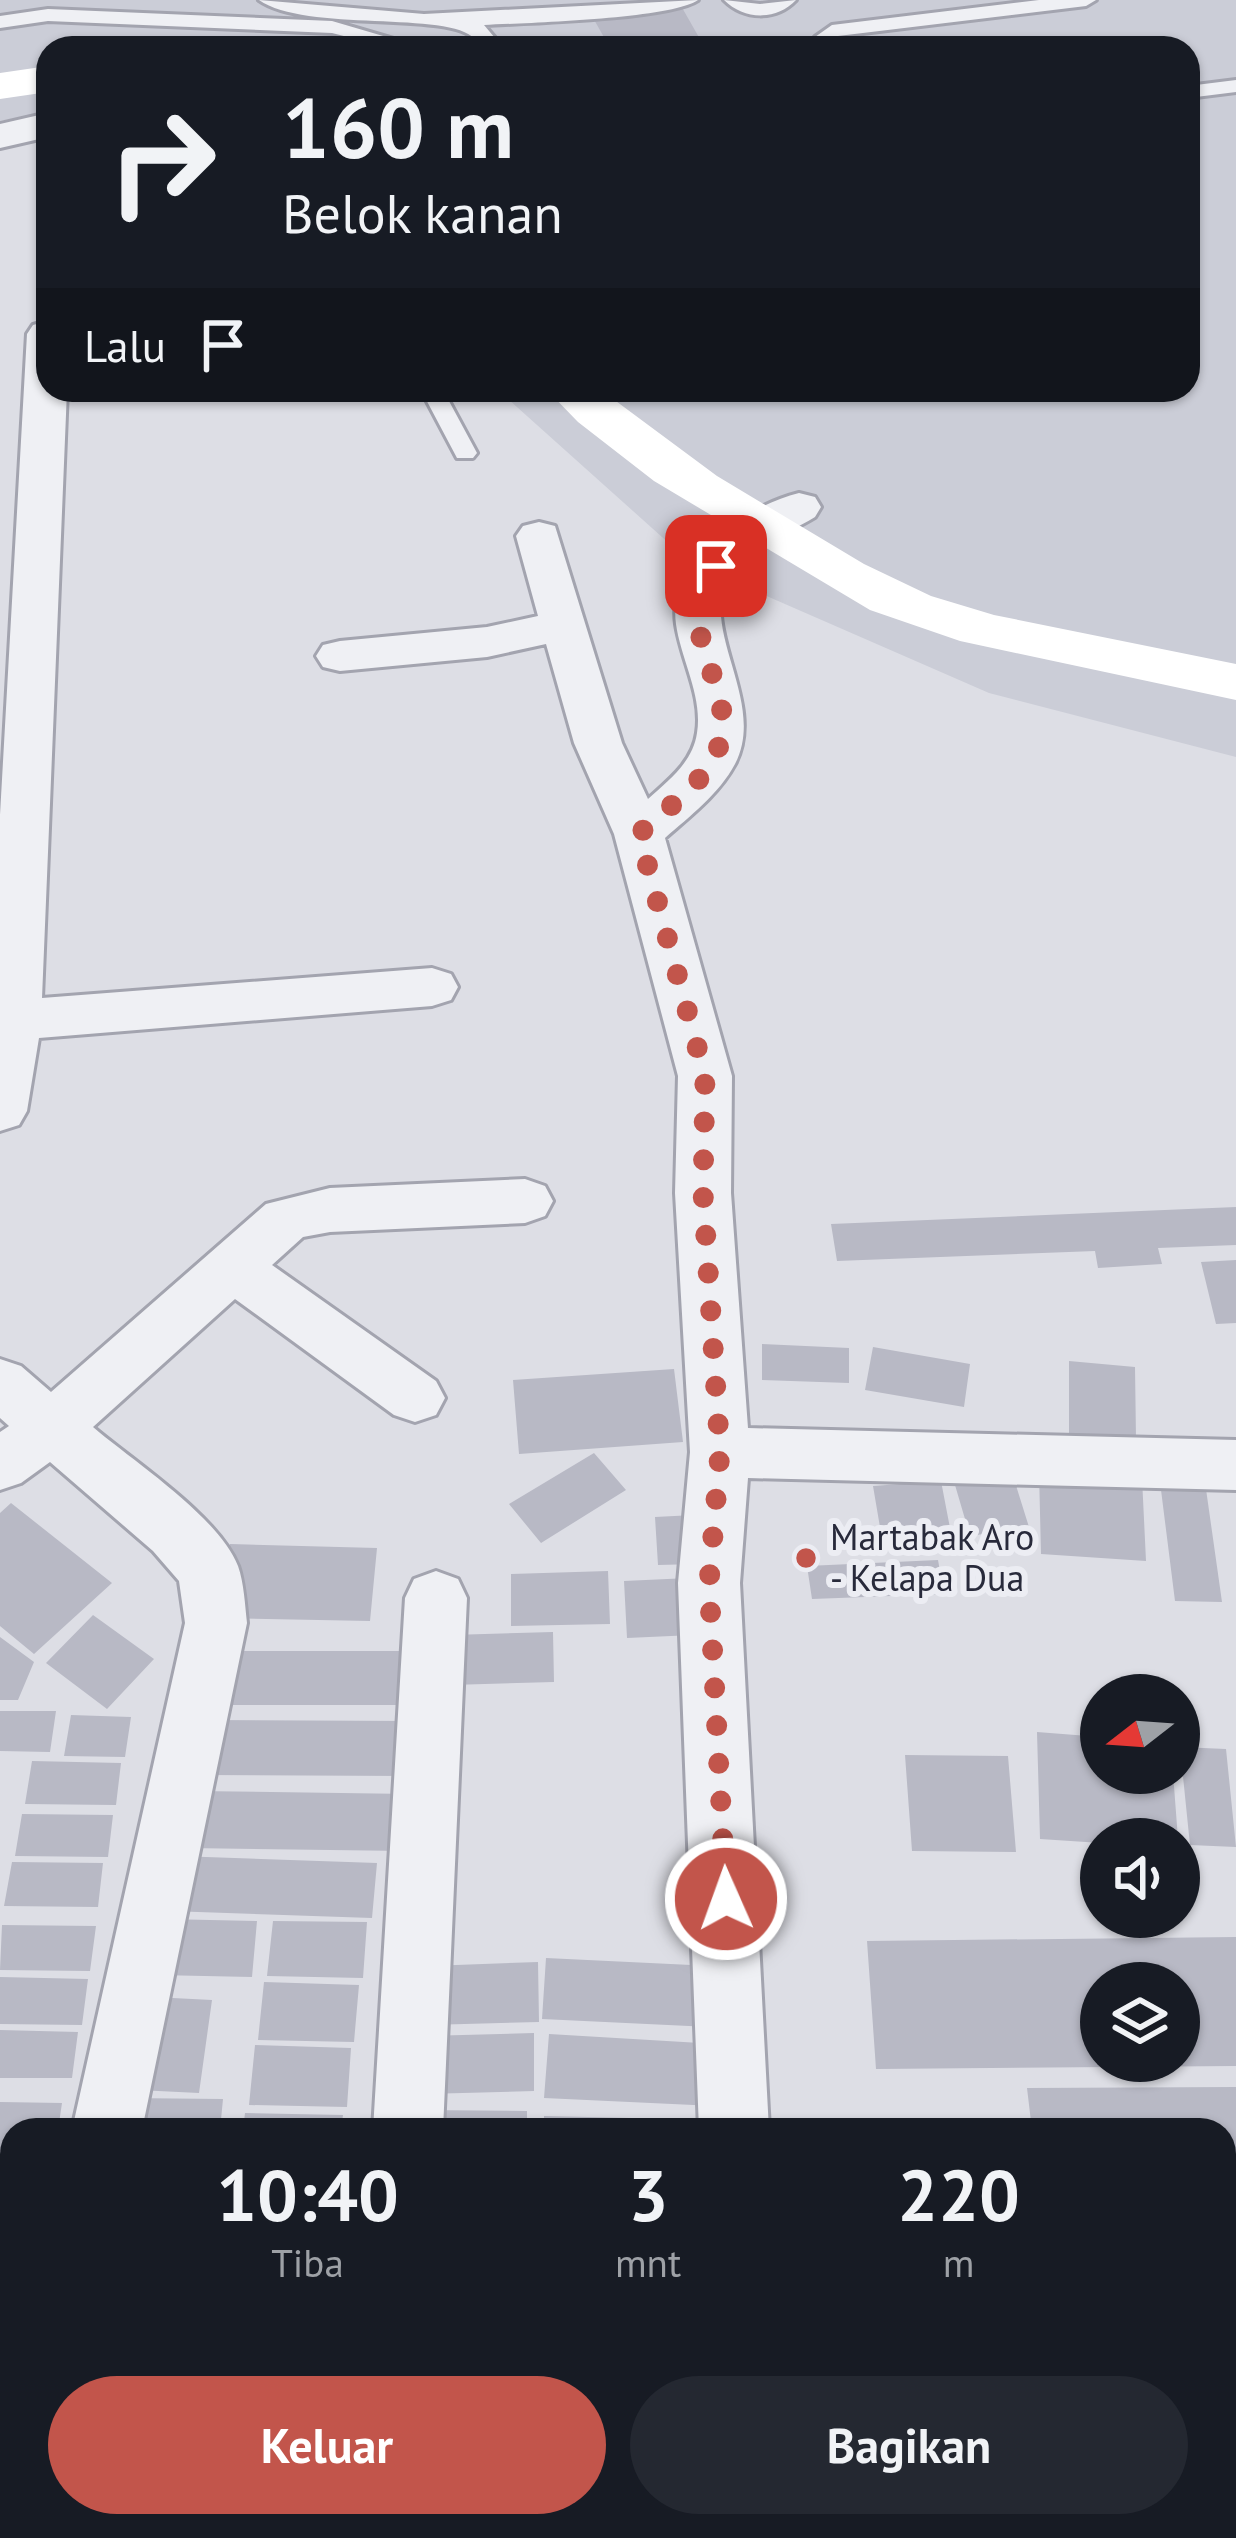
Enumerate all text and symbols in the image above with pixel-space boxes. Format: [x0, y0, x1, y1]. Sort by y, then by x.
text: 160 m [282, 72, 514, 181]
icon: right [84, 84, 240, 240]
text: Belok kanan [282, 178, 563, 248]
icon: arrive [190, 312, 256, 378]
text: Lalu [84, 316, 166, 374]
pin [665, 515, 767, 617]
icon: arrive [683, 533, 749, 599]
place label: Martabak Aro - Kelapa Dua [830, 1513, 1034, 1601]
marker: Martabak Aro - Kelapa Dua [793, 1545, 819, 1571]
north arrow [1080, 1674, 1200, 1794]
map controls [1080, 1674, 1200, 2082]
button: sound [1080, 1818, 1200, 1938]
position arrow [663, 1836, 789, 1962]
button: layers [1080, 1962, 1200, 2082]
text: 10:40 [216, 2148, 399, 2241]
text: 3 [628, 2148, 668, 2241]
text: 220 [897, 2148, 1020, 2241]
text: Tiba [271, 2237, 344, 2288]
text: mnt [615, 2237, 681, 2288]
text: m [943, 2237, 974, 2288]
button: Keluar [48, 2376, 606, 2514]
button: Bagikan [630, 2376, 1188, 2514]

